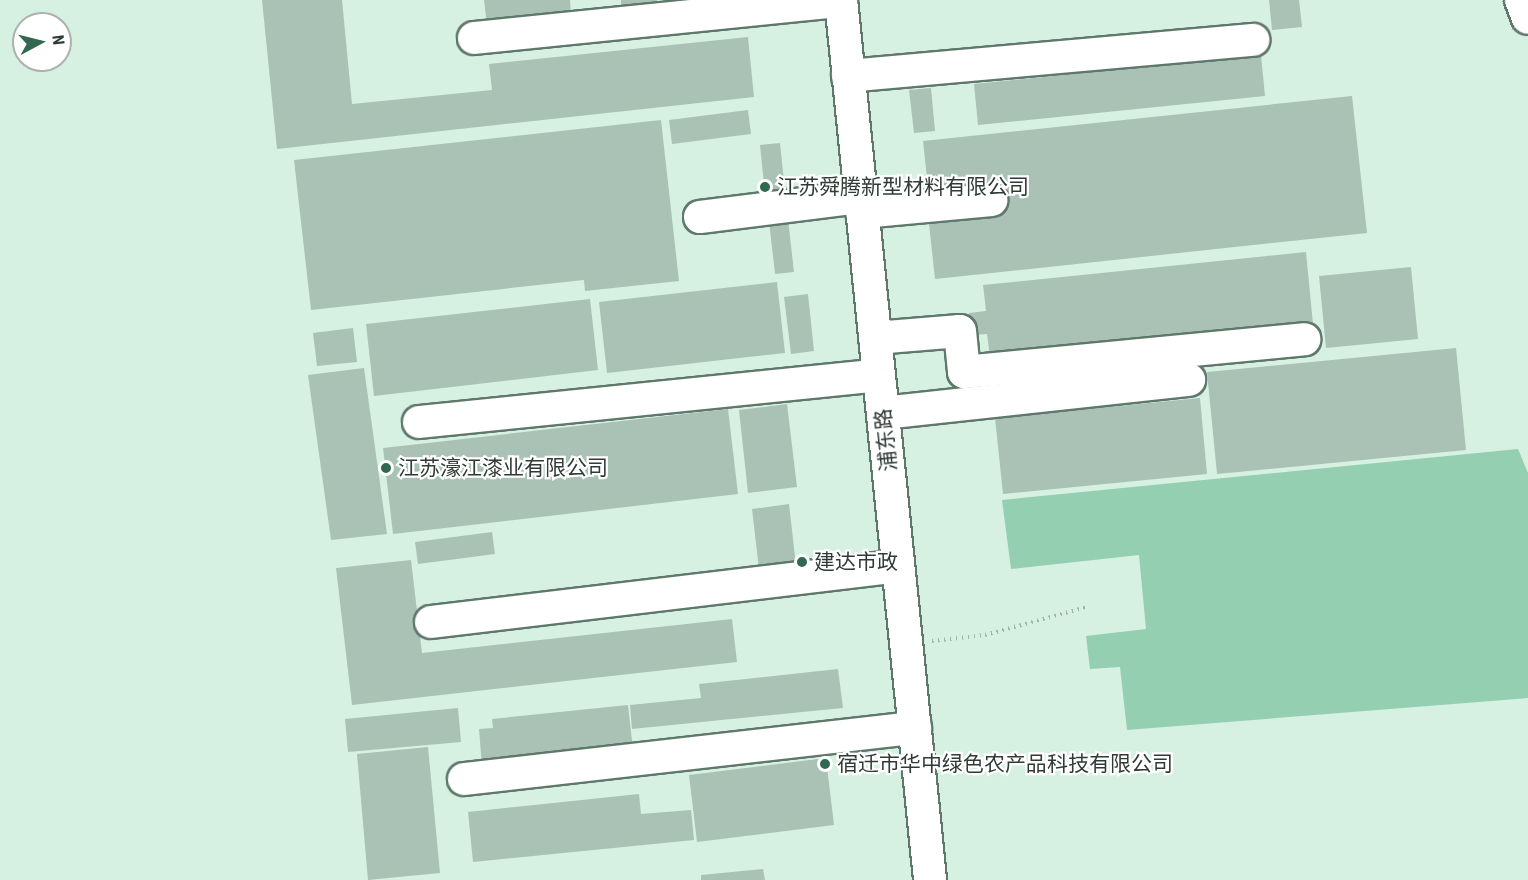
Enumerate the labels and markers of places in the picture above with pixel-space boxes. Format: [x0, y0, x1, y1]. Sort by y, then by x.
place label: 江苏舜腾新型材料有限公司 [777, 174, 1029, 200]
marker: 江苏舜腾新型材料有限公司 [758, 180, 772, 194]
place label: 江苏濠江漆业有限公司 [398, 455, 608, 481]
marker: 江苏濠江漆业有限公司 [379, 461, 393, 475]
place label: 建达市政 [814, 549, 898, 575]
marker: 建达市政 [795, 555, 809, 569]
place label: 宿迁市华中绿色农产品科技有限公司 [837, 751, 1173, 777]
marker: 宿迁市华中绿色农产品科技有限公司 [818, 757, 832, 771]

